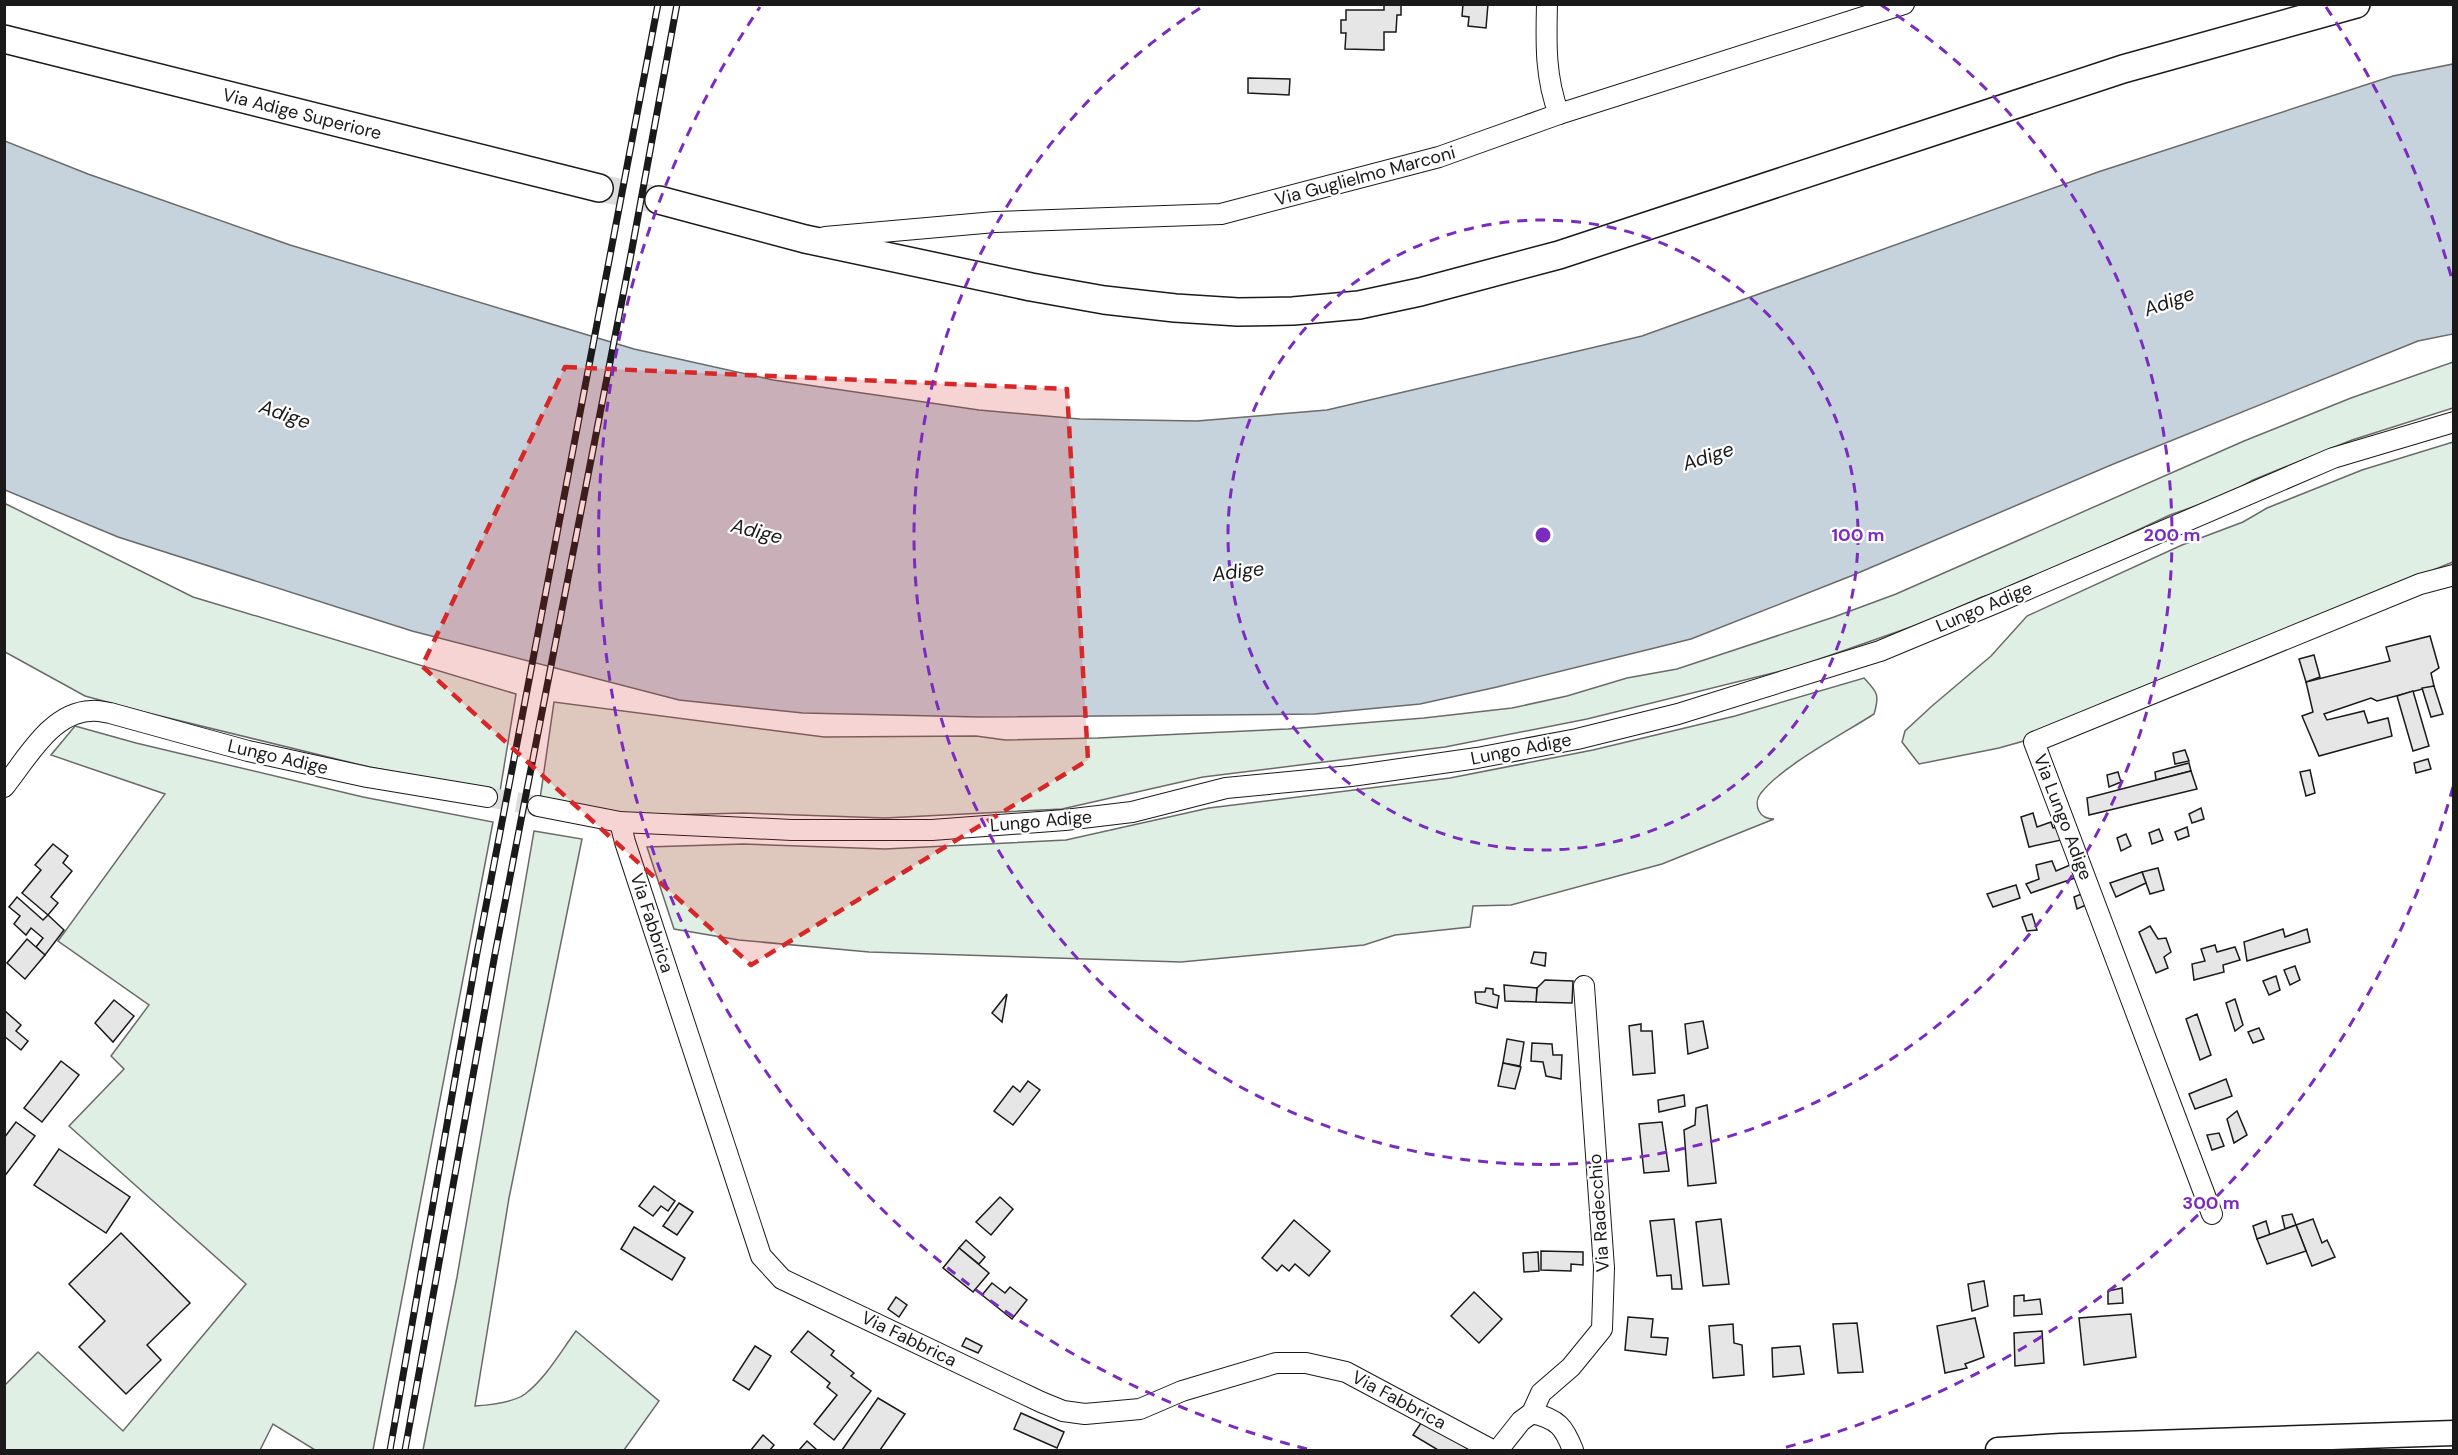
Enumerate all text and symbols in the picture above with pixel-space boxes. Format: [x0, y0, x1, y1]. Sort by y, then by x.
street label: Via Adige Superiore [220, 83, 384, 145]
street label: Via Guglielmo Marconi [1272, 140, 1458, 212]
water label: Adige [2139, 280, 2198, 322]
water label: Adige [255, 393, 314, 435]
water label: Adige [1678, 436, 1737, 477]
water label: Adige [728, 512, 786, 550]
text: 100 m [1831, 523, 1885, 547]
text: 200 m [2144, 523, 2200, 547]
centre of rings [1533, 525, 1553, 545]
water label: Adige [1209, 555, 1266, 587]
street label: Lungo Adige [1932, 576, 2036, 638]
street label: Lungo Adige [1469, 727, 1573, 771]
street label: Lungo Adige [225, 734, 331, 780]
street label: Via Lungo Adige [2028, 751, 2098, 883]
street label: Lungo Adige [989, 805, 1093, 837]
street label: Via Fabbrica [625, 870, 679, 976]
street label: Via Radecchio [1583, 1153, 1615, 1273]
text: 300 m [2182, 1191, 2240, 1215]
street label: Via Fabbrica [857, 1306, 961, 1372]
street label: Via Fabbrica [1348, 1365, 1450, 1435]

